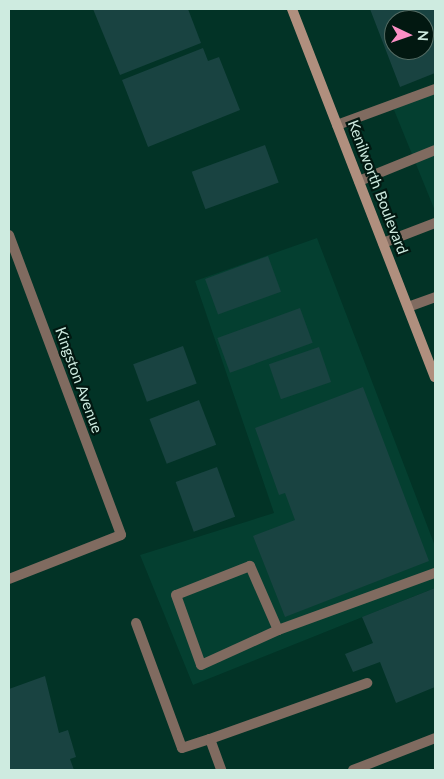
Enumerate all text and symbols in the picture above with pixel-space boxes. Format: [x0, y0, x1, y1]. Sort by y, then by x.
north arrow [384, 10, 434, 60]
text: N [415, 30, 432, 42]
street label: Kenilworth Boulevard [344, 117, 412, 257]
street label: Kingston Avenue [51, 324, 107, 436]

